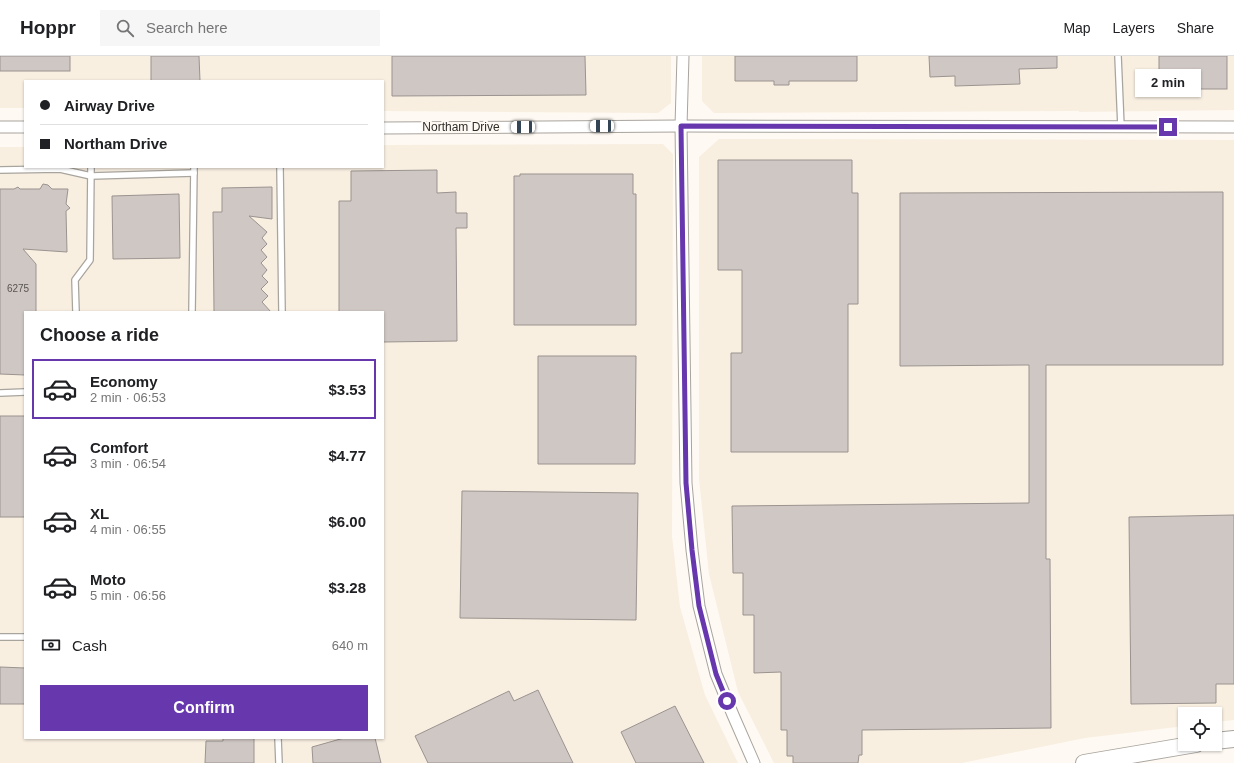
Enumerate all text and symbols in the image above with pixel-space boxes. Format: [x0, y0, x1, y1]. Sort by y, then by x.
search box [100, 10, 380, 46]
text: Hoppr [20, 17, 76, 38]
icon: search [114, 17, 136, 39]
text: Search here [146, 19, 228, 36]
text: Map [1063, 20, 1091, 36]
text: Layers [1113, 20, 1155, 36]
text: Share [1177, 20, 1214, 36]
callout: 2 min [1135, 69, 1201, 97]
text: 2 min [1151, 75, 1185, 90]
text: Airway Drive [64, 97, 155, 114]
route end [1159, 118, 1177, 136]
street label: Northam Drive [422, 120, 500, 134]
car [590, 120, 614, 132]
car [511, 121, 535, 133]
text: Northam Drive [64, 135, 167, 152]
house number: 6275 [7, 283, 30, 294]
text: Choose a ride [40, 325, 159, 345]
icon: car [42, 371, 78, 407]
text: Economy [90, 373, 158, 390]
text: $3.53 [328, 381, 366, 398]
text: 2 min · 06:53 [90, 390, 166, 405]
icon: car [42, 437, 78, 473]
text: Comfort [90, 439, 148, 456]
text: $4.77 [328, 447, 366, 464]
text: 3 min · 06:54 [90, 456, 166, 471]
icon: car [42, 503, 78, 539]
text: XL [90, 505, 109, 522]
text: $6.00 [328, 513, 366, 530]
text: 4 min · 06:55 [90, 522, 166, 537]
icon: car [42, 569, 78, 605]
text: Moto [90, 571, 126, 588]
text: $3.28 [328, 579, 366, 596]
text: 5 min · 06:56 [90, 588, 166, 603]
icon: cash [40, 634, 62, 656]
text: Cash [72, 637, 107, 654]
text: 640 m [332, 638, 368, 653]
button: Confirm [40, 685, 368, 731]
route start [718, 692, 736, 710]
map controls [1178, 707, 1222, 751]
button: locate [1178, 707, 1222, 751]

